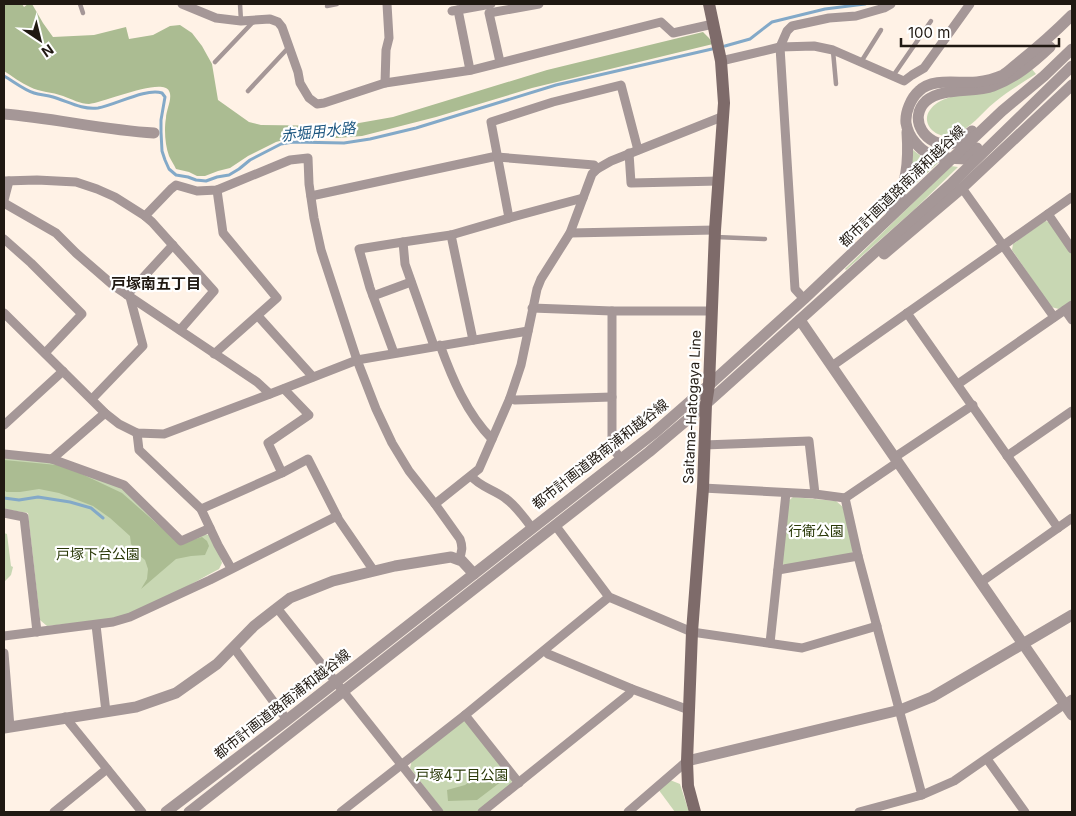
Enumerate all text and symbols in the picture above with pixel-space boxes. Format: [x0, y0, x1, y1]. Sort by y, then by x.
north arrow [15, 15, 65, 65]
scale bar [901, 15, 1058, 47]
text: 100 m [908, 23, 950, 42]
text: N [38, 41, 57, 61]
water label: 赤堀用水路 [280, 118, 358, 145]
street label: 都市計画道路南浦和越谷線 [835, 121, 968, 250]
district label: 戸塚南五丁目 [111, 274, 201, 293]
street label: Saitama-Hatogaya Line [679, 330, 704, 484]
street label: 都市計画道路南浦和越谷線 [528, 395, 671, 512]
park label: 行衛公園 [788, 522, 844, 539]
park label: 戸塚下台公園 [56, 545, 140, 562]
street label: 都市計画道路南浦和越谷線 [210, 645, 353, 762]
park label: 戸塚4丁目公園 [415, 766, 509, 783]

